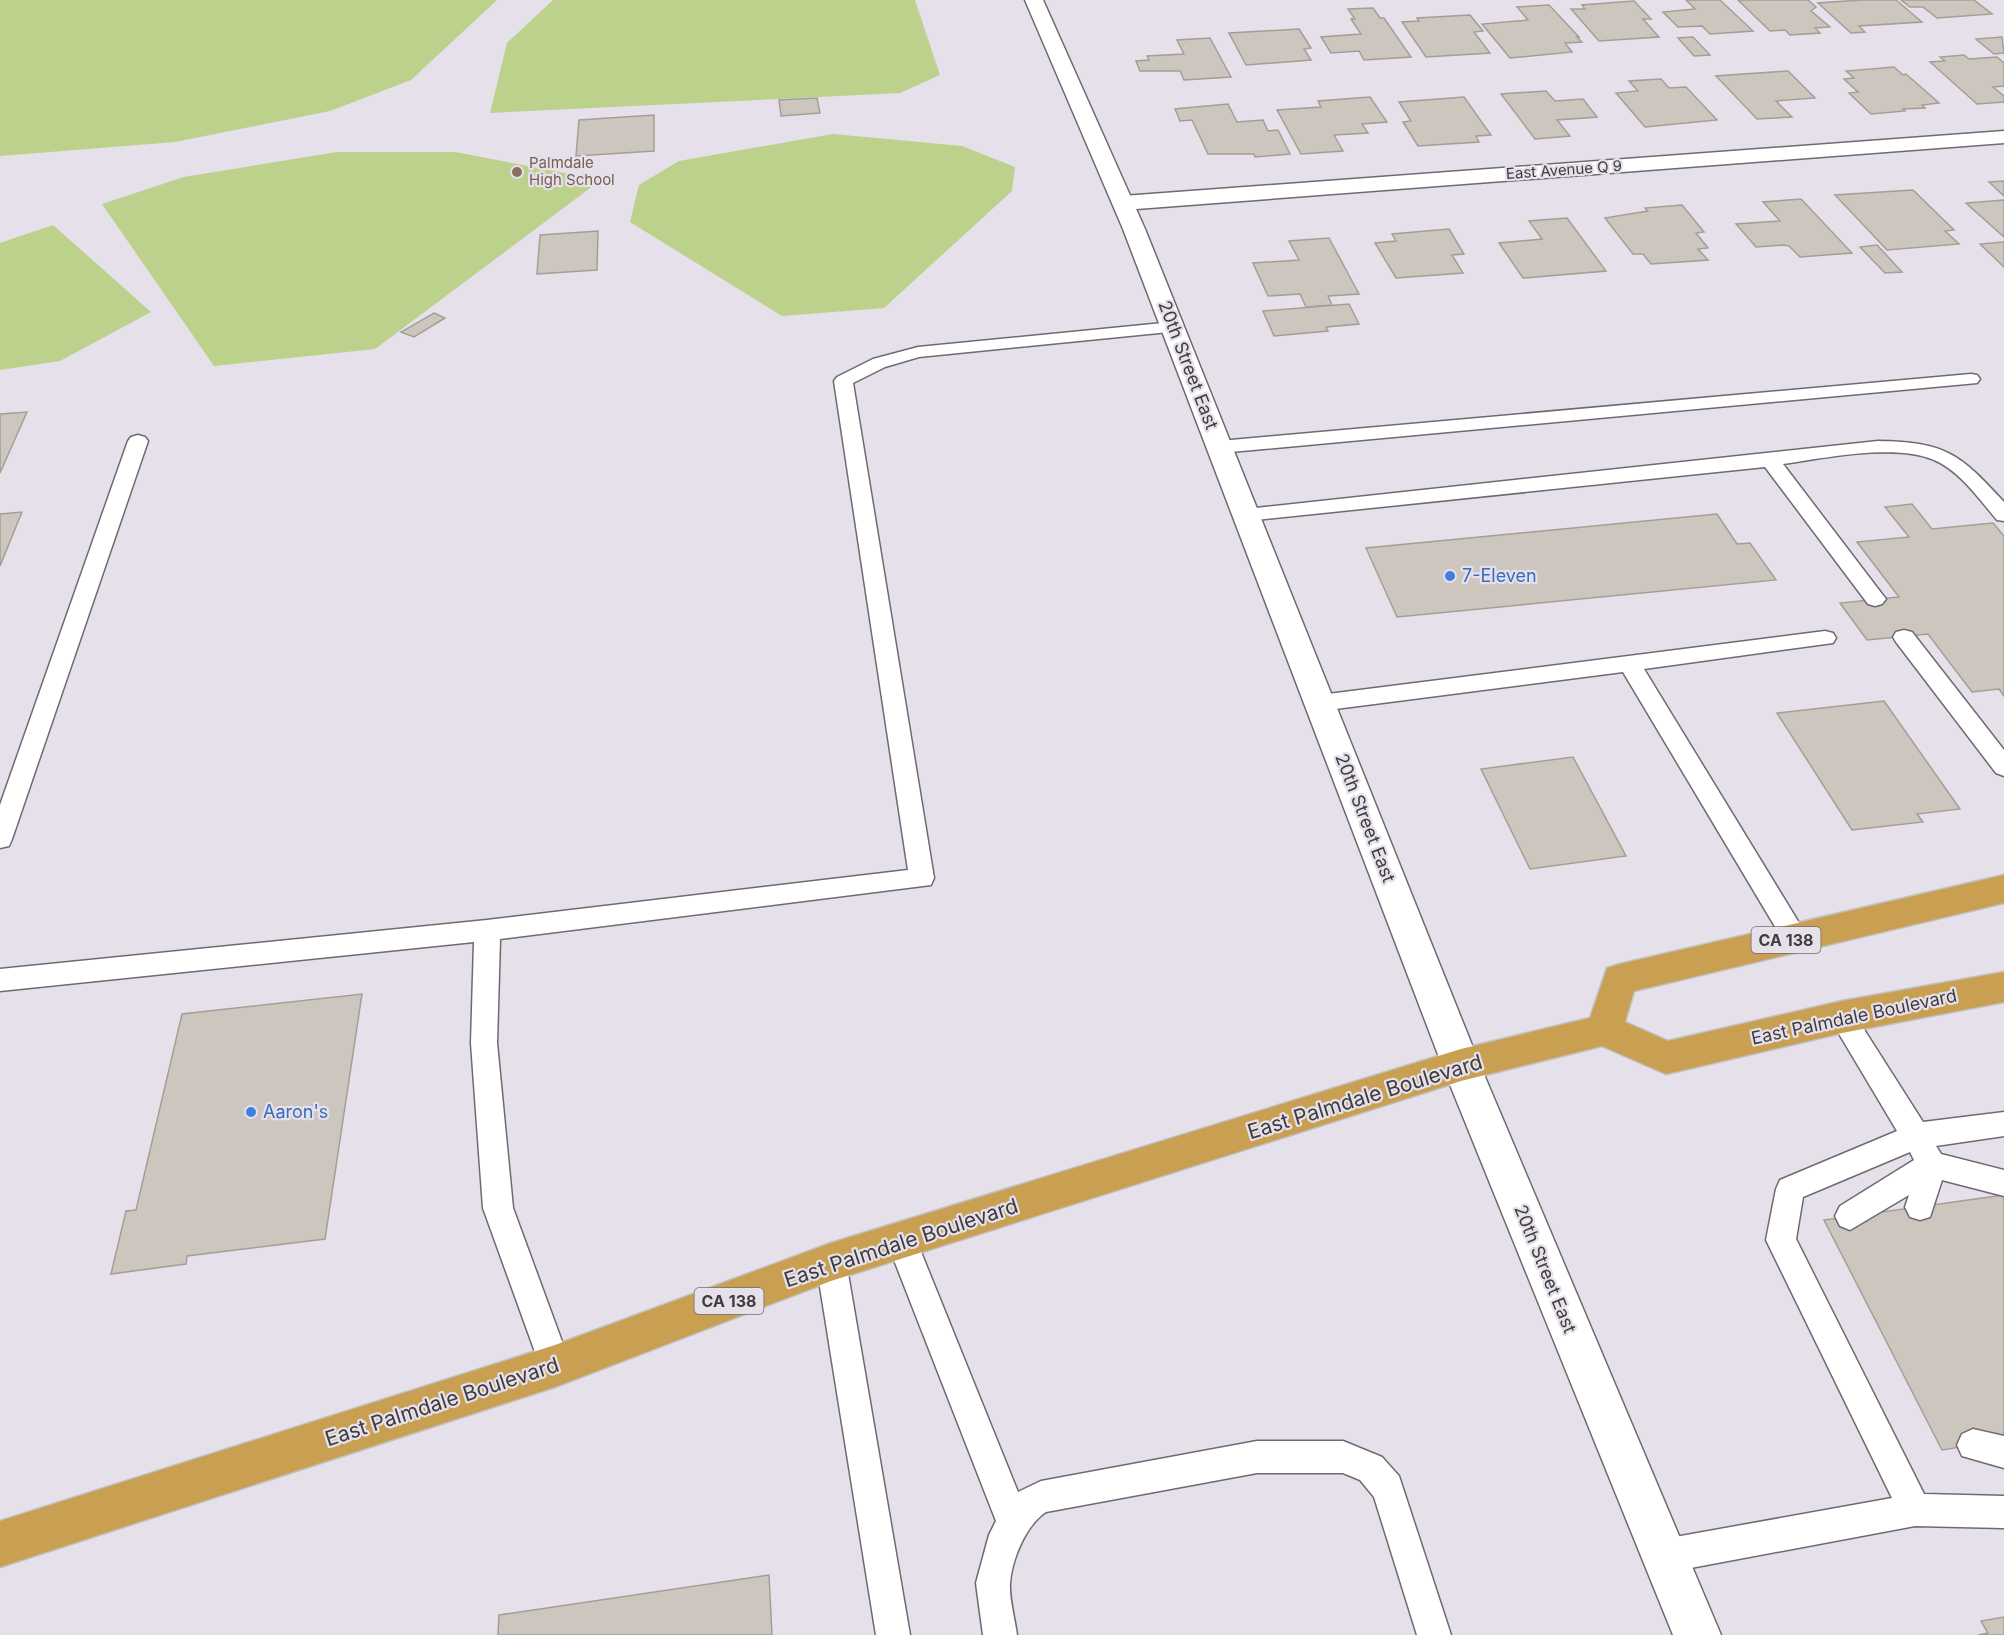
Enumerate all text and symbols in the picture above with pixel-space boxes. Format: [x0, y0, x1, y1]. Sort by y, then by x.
place label: Palmdale High School [529, 153, 615, 189]
street label: East Avenue Q 9 [1505, 156, 1623, 183]
marker: Palmdale High School [510, 165, 524, 179]
street label: 20th Street East [1154, 297, 1223, 432]
place label: 7-Eleven [1462, 565, 1537, 586]
marker: 7-Eleven [1443, 569, 1457, 583]
street label: 20th Street East [1331, 750, 1400, 885]
road number: CA 138 [1752, 927, 1820, 953]
street label: East Palmdale Boulevard [1749, 984, 1959, 1049]
street label: East Palmdale Boulevard [1244, 1049, 1485, 1144]
place label: Aaron's [263, 1101, 328, 1122]
marker: Aaron's [244, 1105, 258, 1119]
street label: East Palmdale Boulevard [781, 1193, 1021, 1292]
street label: 20th Street East [1510, 1202, 1581, 1336]
road number: CA 138 [694, 1288, 764, 1314]
street label: East Palmdale Boulevard [322, 1352, 562, 1451]

